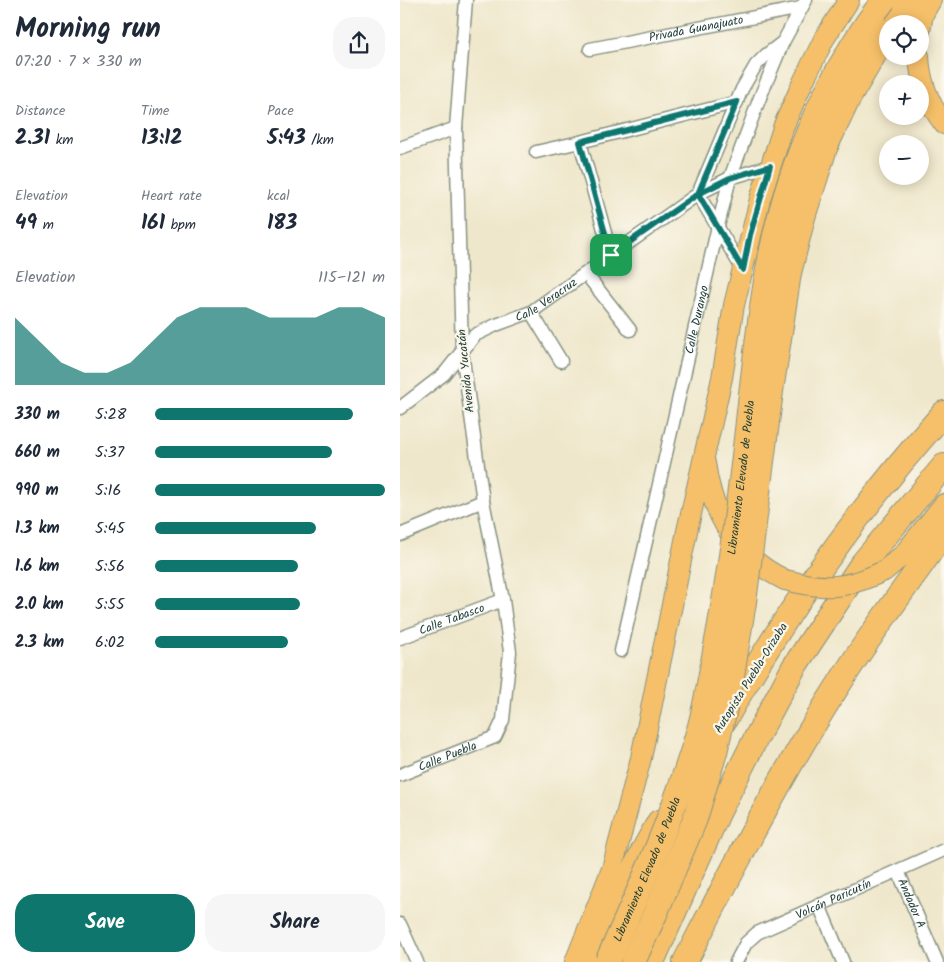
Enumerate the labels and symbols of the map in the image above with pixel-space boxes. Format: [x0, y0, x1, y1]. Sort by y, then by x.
street label: Privada Guanajuato [647, 10, 745, 47]
pin [590, 234, 632, 276]
street label: Calle Veracruz [512, 273, 581, 327]
street label: Calle Durango [680, 283, 714, 356]
street label: Avenida Yucatán [452, 328, 480, 414]
street label: Libramiento Elevado de Puebla [722, 399, 760, 556]
street label: Calle Tabasco [416, 598, 487, 640]
street label: Autopista Puebla-Orizaba [709, 619, 793, 737]
street label: Calle Puebla [415, 736, 480, 776]
street label: Libramiento Elevado de Puebla [608, 794, 686, 945]
street label: Volcán Paricutín [793, 874, 874, 924]
street label: Andador A [893, 875, 931, 931]

